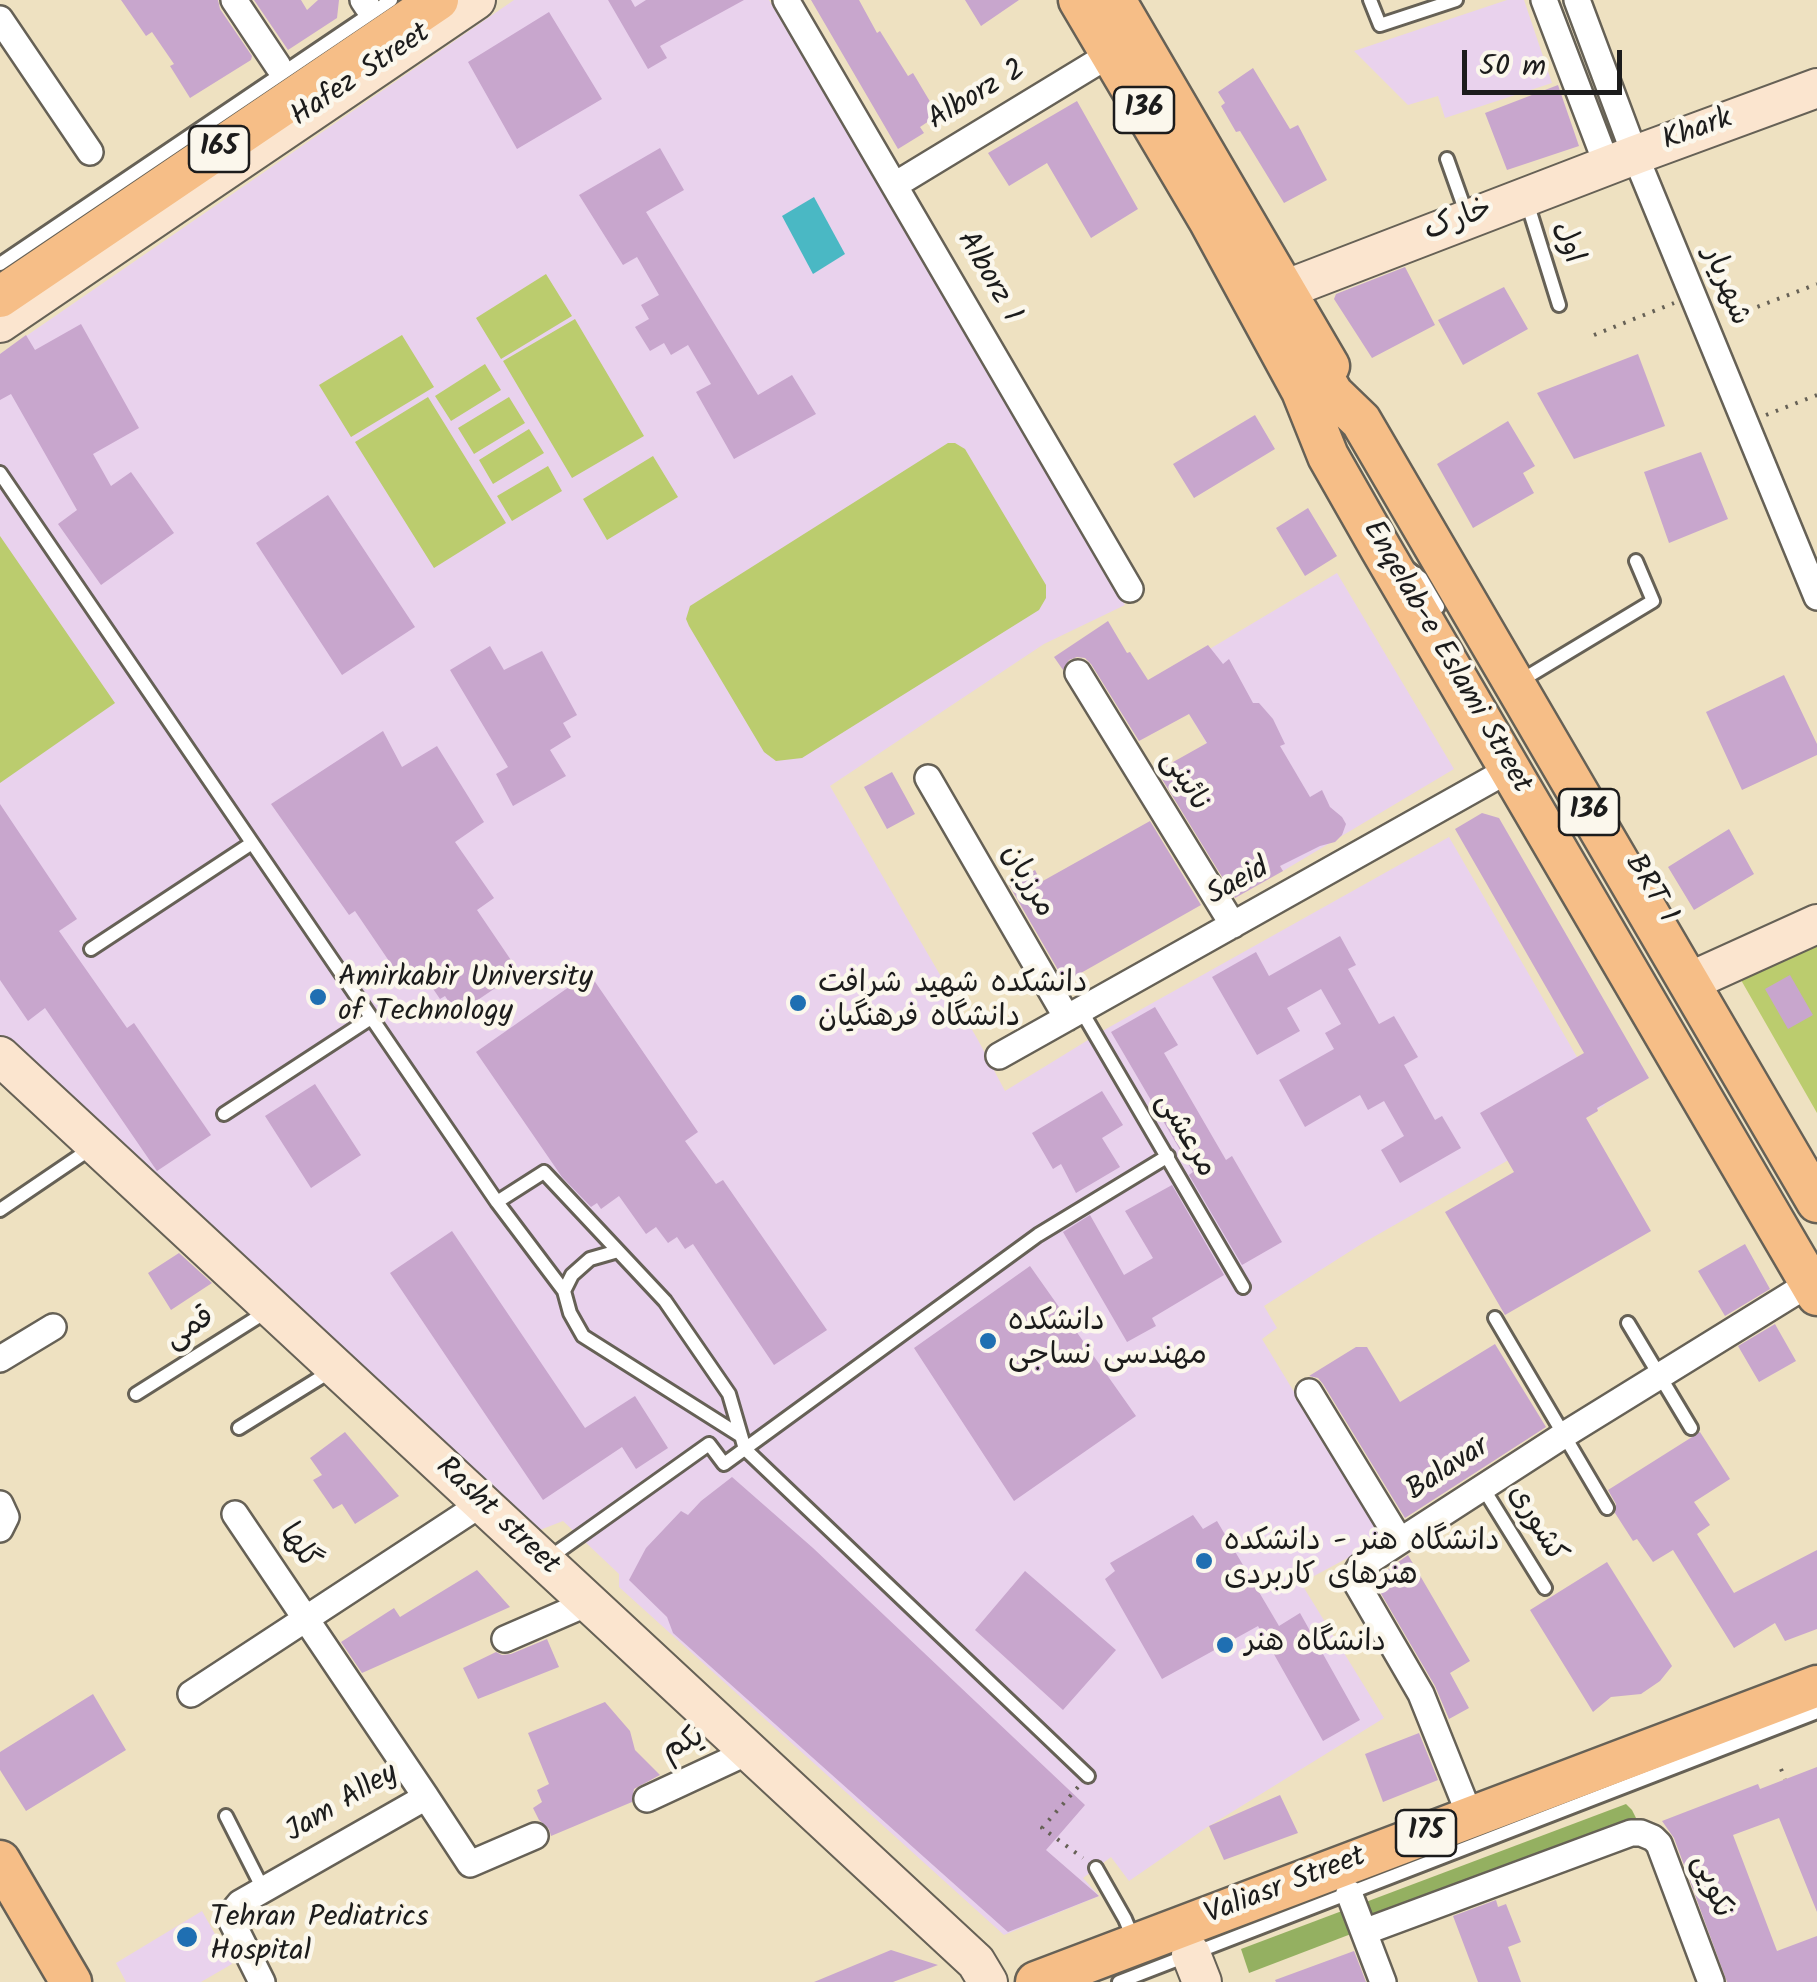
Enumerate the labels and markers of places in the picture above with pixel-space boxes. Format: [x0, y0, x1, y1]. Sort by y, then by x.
place label: Amirkabir University of Technology [338, 962, 593, 1032]
place label: دانشکده شهید شرافت دانشگاه فرهنگیان [818, 968, 1088, 1038]
marker: Amirkabir University of Technology [307, 986, 329, 1008]
marker: دانشکده شهید شرافت دانشگاه فرهنگیان [787, 992, 809, 1014]
place label: دانشکده مهندسی نساجی [1008, 1306, 1207, 1376]
marker: دانشکده مهندسی نساجی [977, 1330, 999, 1352]
place label: دانشگاه هنر - دانشکده هنرهای کاربردی [1224, 1526, 1500, 1596]
marker: دانشگاه هنر - دانشکده هنرهای کاربردی [1193, 1550, 1215, 1572]
place label: دانشگاه هنر [1245, 1627, 1386, 1663]
marker: دانشگاه هنر [1214, 1634, 1236, 1656]
place label: Tehran Pediatrics Hospital [210, 1902, 428, 1972]
marker: Tehran Pediatrics Hospital [174, 1924, 200, 1950]

